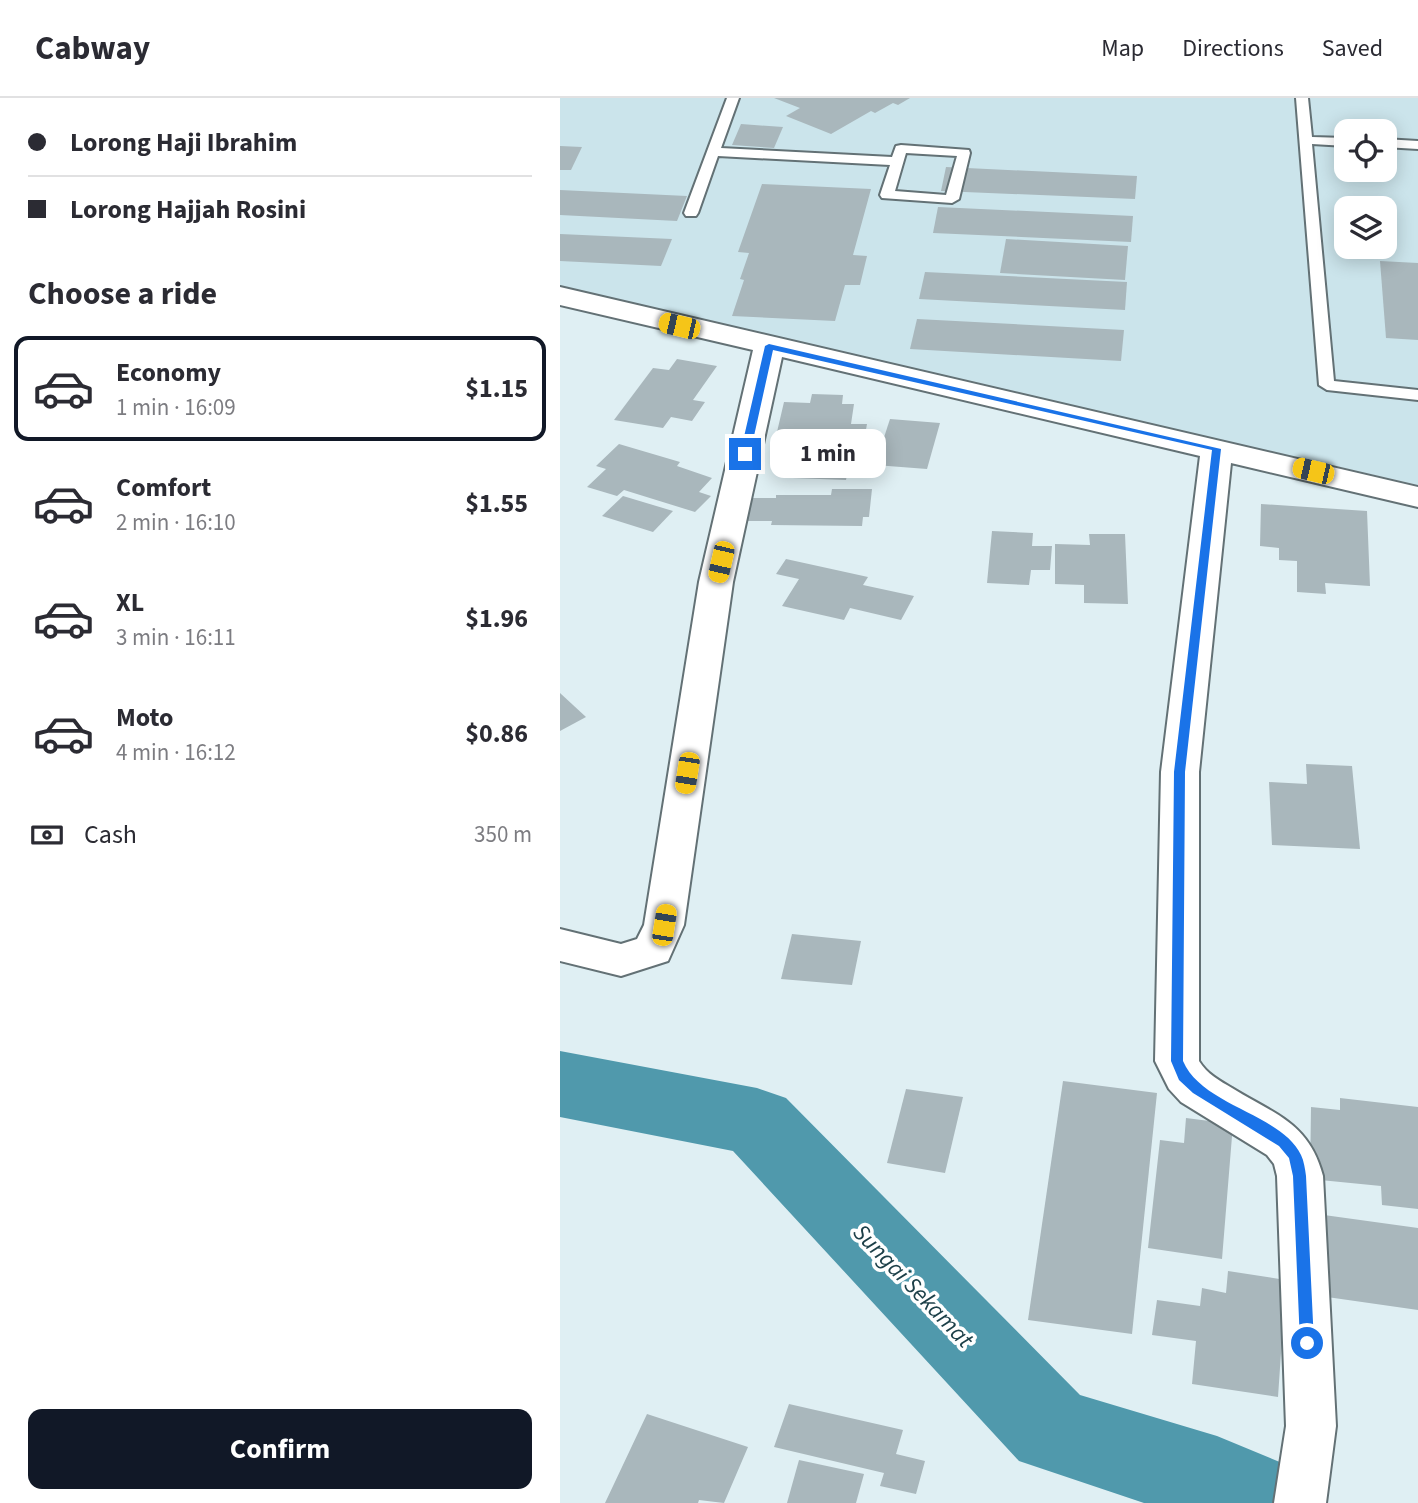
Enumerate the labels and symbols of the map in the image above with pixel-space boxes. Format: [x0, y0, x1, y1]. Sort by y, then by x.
car [657, 311, 702, 341]
callout: 1 min [770, 430, 885, 478]
route end [729, 438, 761, 470]
car [1291, 456, 1336, 486]
car [707, 539, 736, 585]
car [674, 751, 701, 795]
car [651, 903, 678, 947]
water label: Sungai Sekamat [845, 1216, 982, 1357]
route start [1291, 1327, 1323, 1359]

